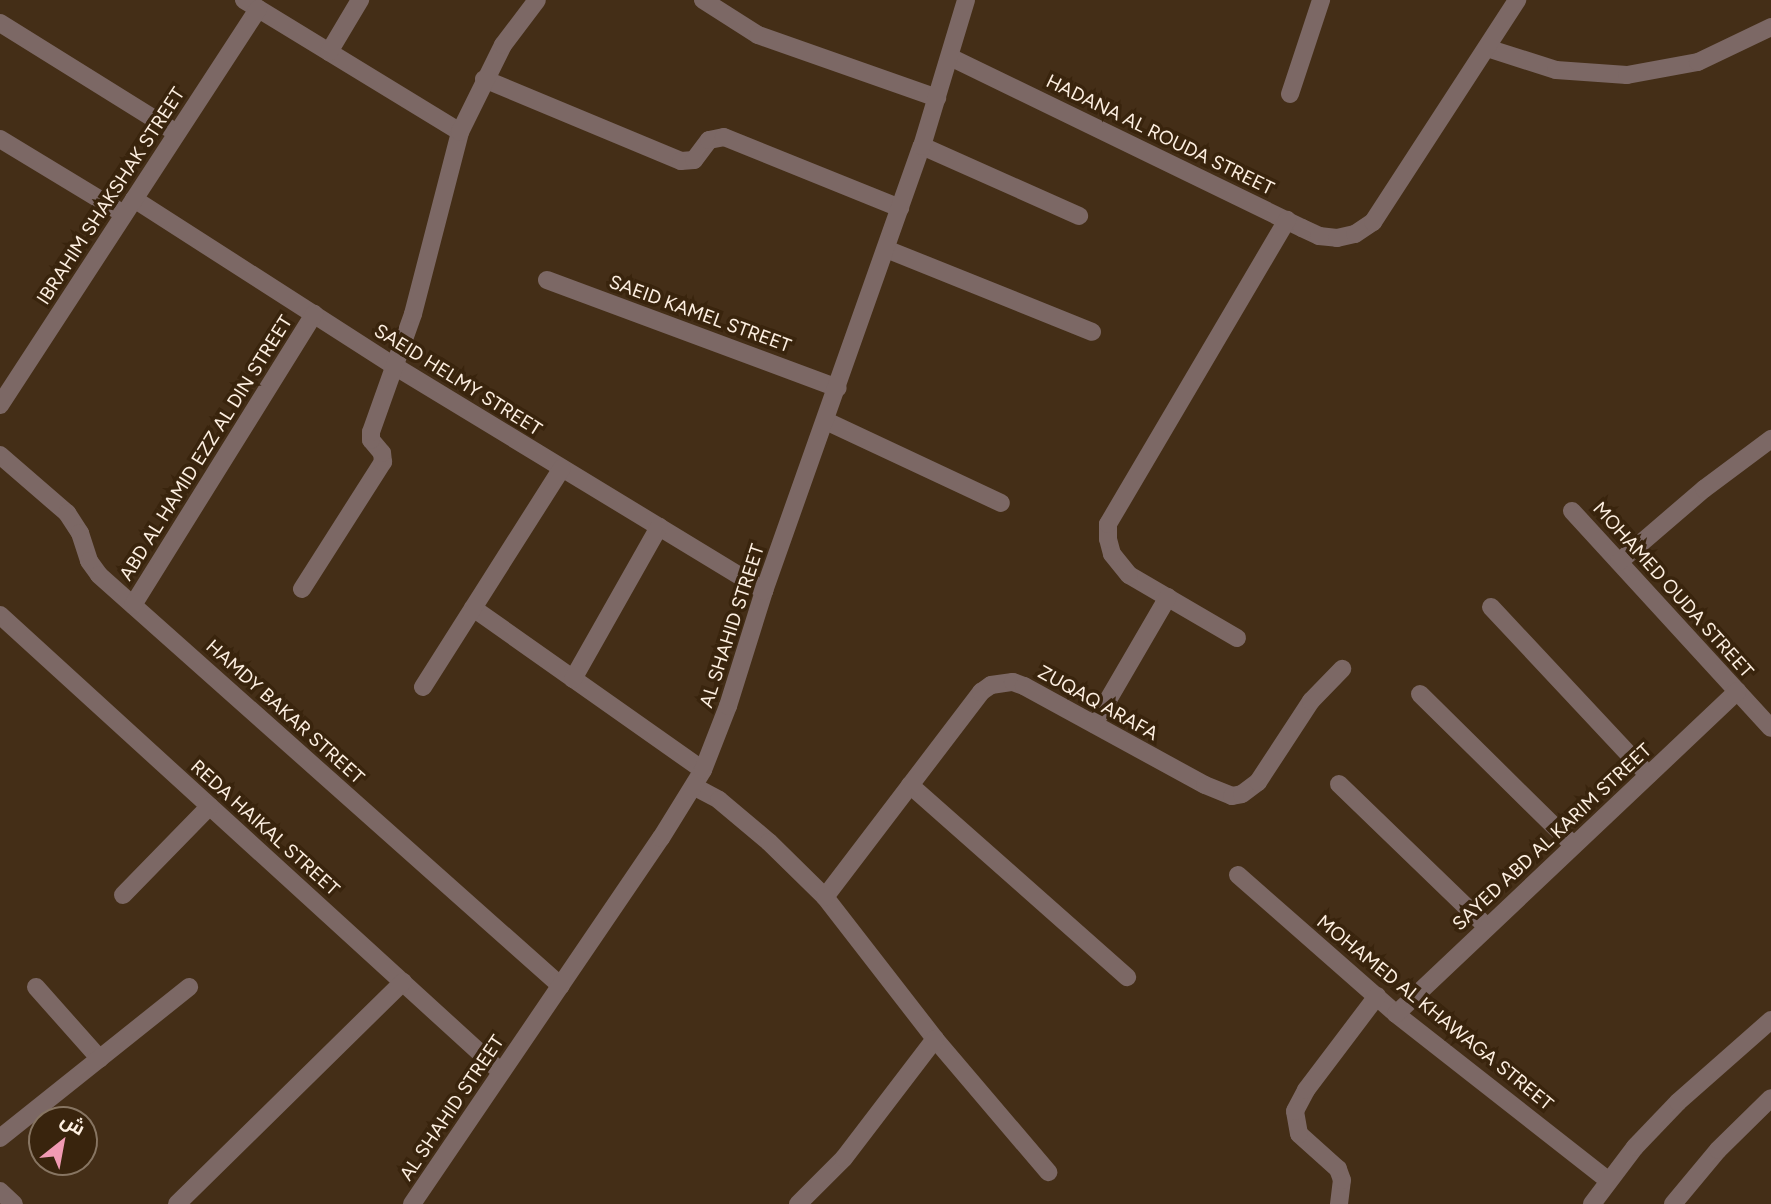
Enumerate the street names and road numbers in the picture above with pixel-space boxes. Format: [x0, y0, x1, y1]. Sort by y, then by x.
street label: HADANA AL ROUDA STREET [1042, 70, 1278, 200]
street label: IBRAHIM SHAKSHAK STREET [32, 83, 190, 309]
street label: SAEID KAMEL STREET [606, 270, 794, 358]
street label: ABD AL HAMID EZZ AL DIN STREET [115, 311, 297, 585]
street label: SAEID HELMY STREET [370, 319, 546, 441]
street label: MOHAMED OUDA STREET [1588, 497, 1758, 683]
street label: AL SHAHID STREET [695, 541, 769, 711]
street label: HAMDY BAKAR STREET [201, 635, 369, 789]
street label: ZUQAQ ARAFA [1034, 661, 1162, 745]
street label: SAYED ABD AL KARIM STREET [1448, 739, 1656, 935]
street label: REDA HAIKAL STREET [186, 755, 344, 901]
street label: MOHAMED AL KHAWAGA STREET [1312, 911, 1558, 1115]
street label: AL SHAHID STREET [395, 1031, 509, 1185]

